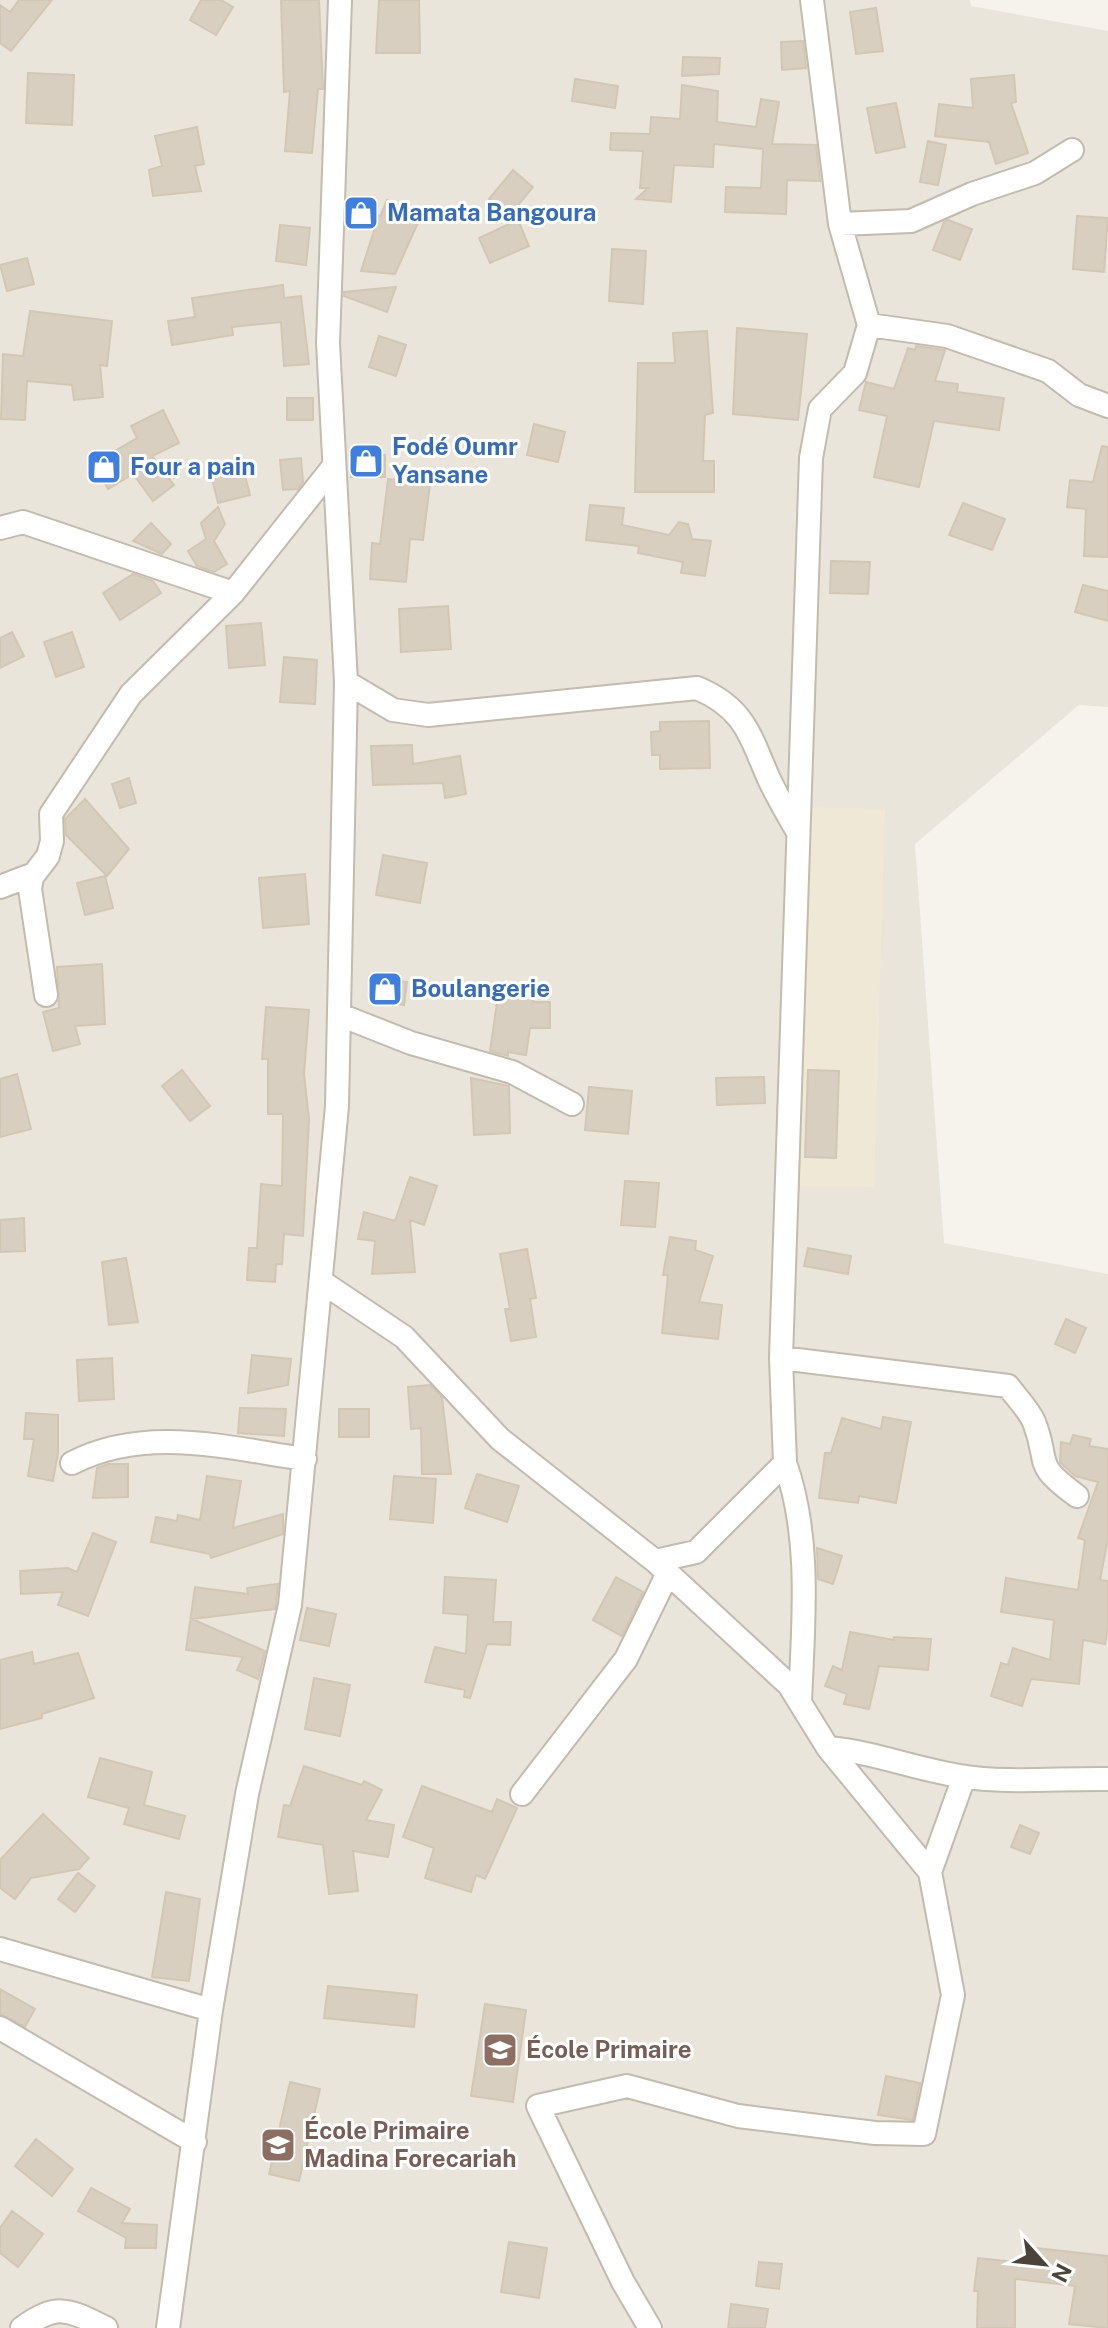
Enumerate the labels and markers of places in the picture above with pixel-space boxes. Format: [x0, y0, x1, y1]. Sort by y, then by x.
shop icon: Mamata Bangoura [342, 194, 380, 232]
place label: Mamata Bangoura [387, 198, 596, 226]
place label: Fodé Oumr Yansane [392, 432, 518, 488]
shop icon: Fodé Oumr Yansane [347, 442, 385, 480]
shop icon: Four a pain [85, 448, 123, 486]
place label: Four a pain [130, 452, 255, 480]
shop icon: Boulangerie [366, 970, 404, 1008]
place label: Boulangerie [411, 974, 550, 1002]
school or university icon: École Primaire [481, 2031, 519, 2069]
place label: École Primaire [526, 2035, 692, 2063]
place label: École Primaire Madina Forecariah [304, 2116, 516, 2172]
school or university icon: École Primaire Madina Forecariah [259, 2126, 297, 2164]

